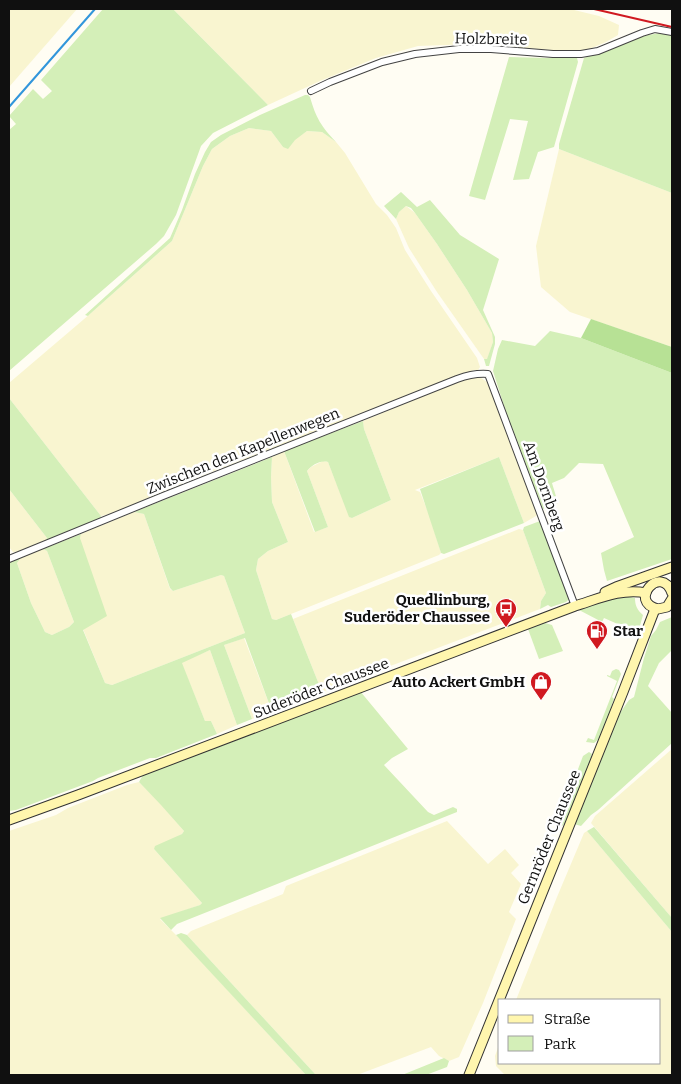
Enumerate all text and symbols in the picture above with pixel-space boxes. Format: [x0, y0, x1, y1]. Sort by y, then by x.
street label: Holzbreite [454, 29, 528, 49]
street label: Zwischen den Kapellenwegen [144, 404, 343, 498]
street label: Am Dornberg [519, 439, 569, 533]
place label: Quedlinburg, Suderöder Chaussee [344, 591, 490, 626]
bus stop icon: Quedlinburg, Suderöder Chaussee [494, 597, 518, 628]
fuel station icon: Star [585, 619, 609, 650]
place label: Star [613, 622, 643, 640]
street label: Suderöder Chaussee [251, 654, 391, 722]
shop icon: Auto Ackert GmbH [529, 670, 553, 701]
place label: Auto Ackert GmbH [392, 673, 525, 691]
street label: Gernröder Chaussee [514, 767, 584, 907]
legend [498, 999, 661, 1064]
text: Straße [544, 1010, 590, 1028]
text: Park [544, 1035, 576, 1053]

